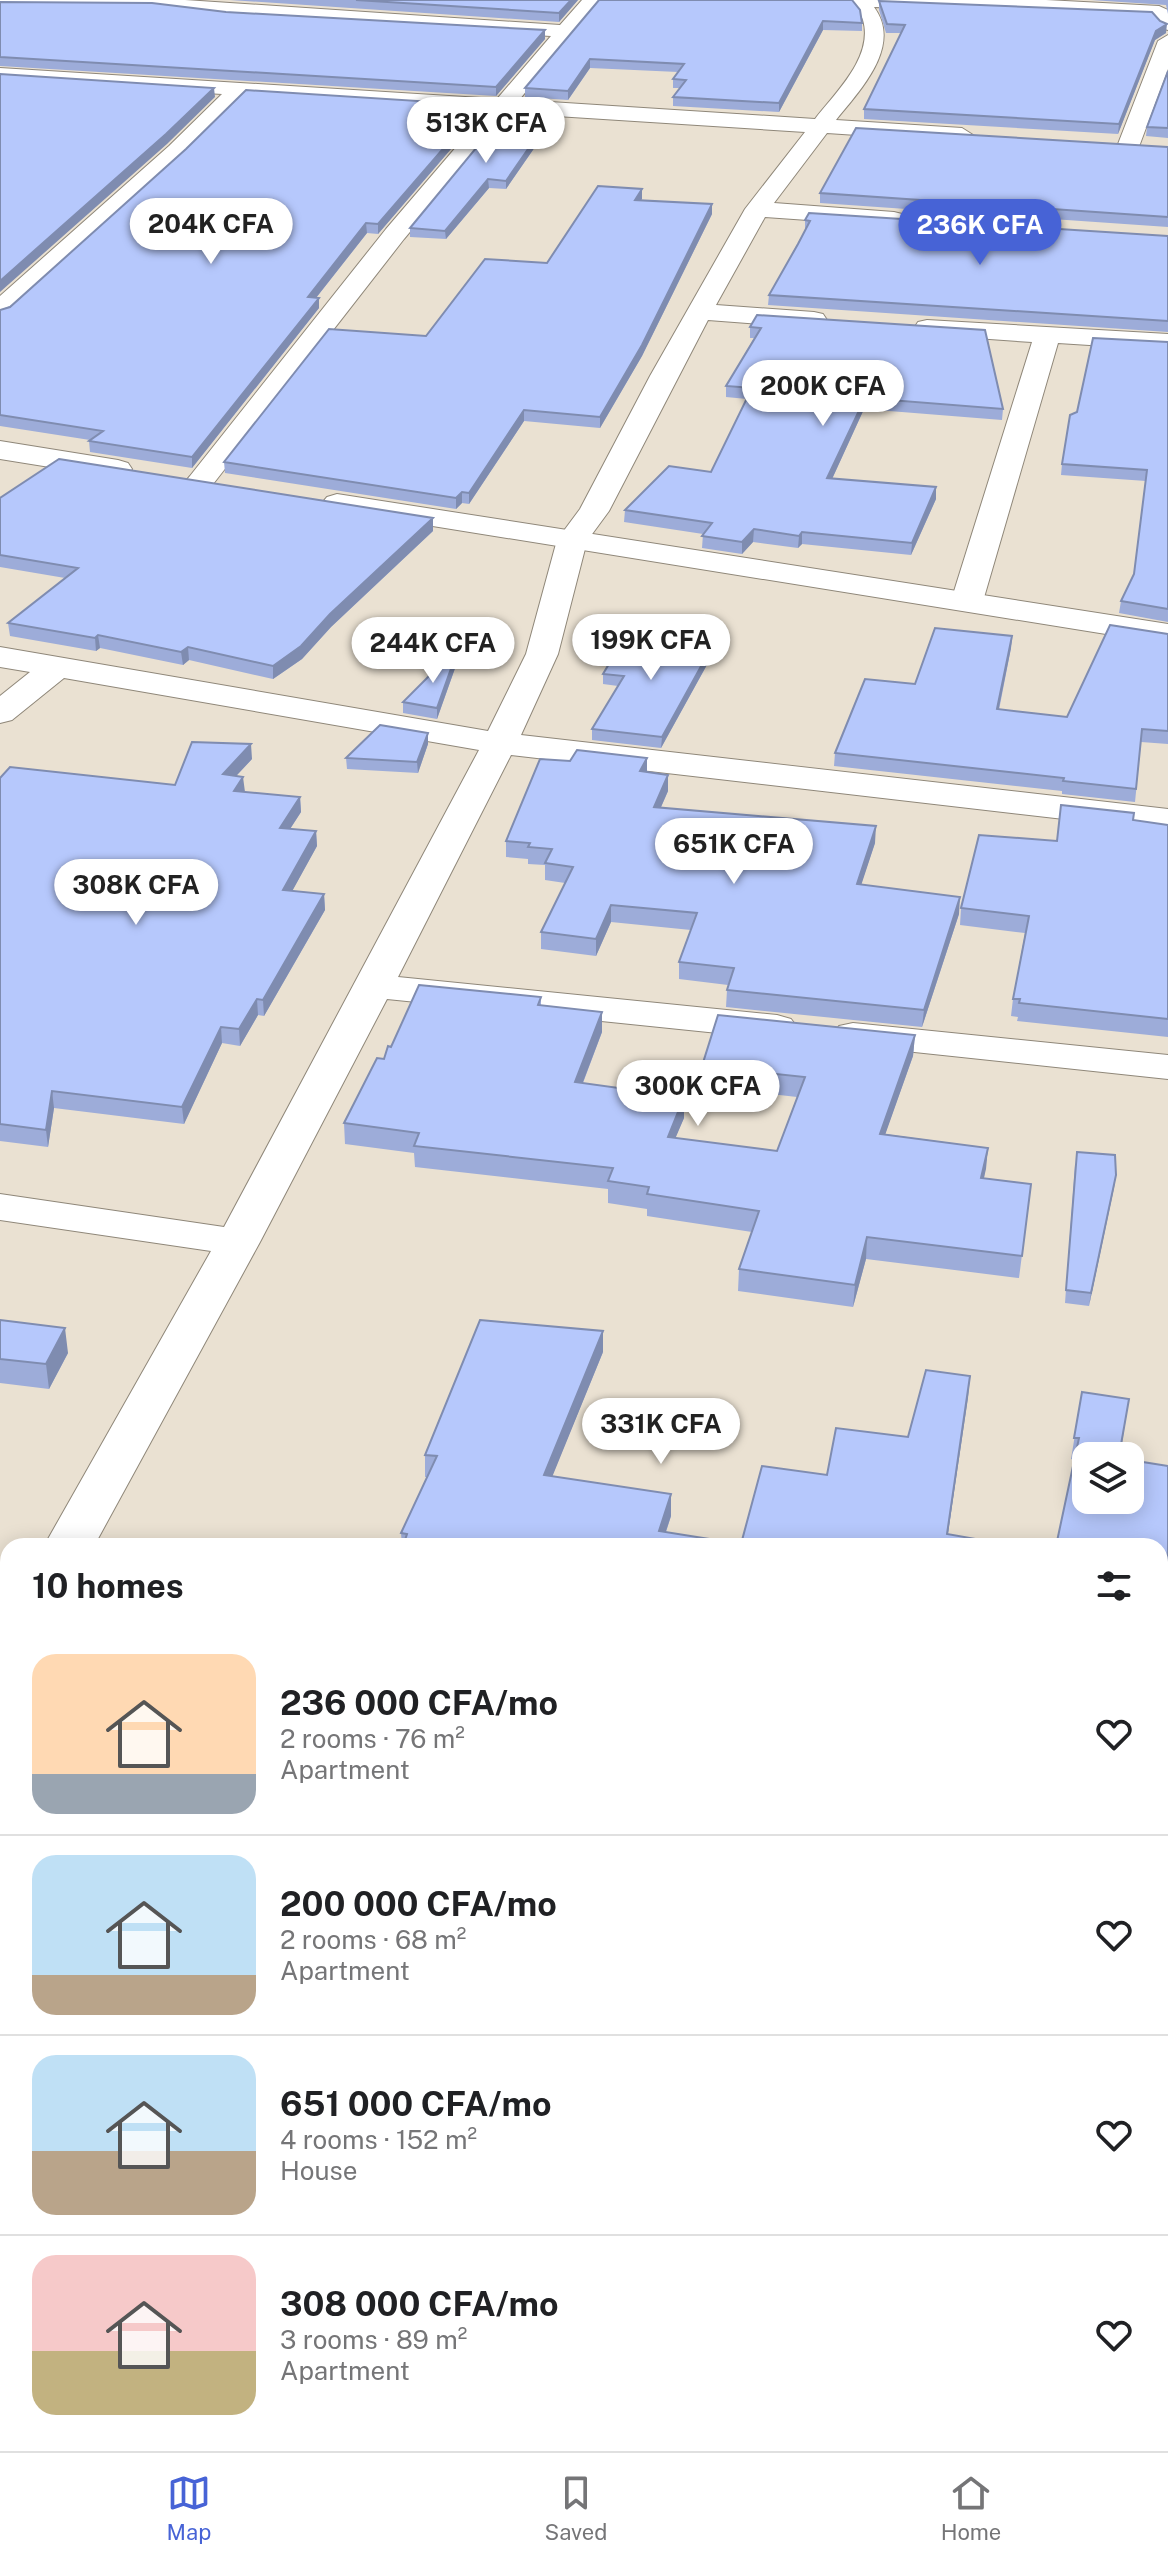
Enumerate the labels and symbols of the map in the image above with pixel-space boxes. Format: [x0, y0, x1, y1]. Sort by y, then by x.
pin: 513K CFA [403, 97, 569, 165]
pin: 204K CFA [128, 198, 294, 266]
pin: 236K CFA [897, 199, 1063, 267]
pin: 200K CFA [740, 360, 906, 428]
pin: 199K CFA [568, 614, 734, 682]
pin: 244K CFA [350, 617, 516, 685]
pin: 651K CFA [651, 818, 817, 886]
pin: 308K CFA [53, 859, 219, 927]
pin: 300K CFA [615, 1060, 781, 1128]
pin: 331K CFA [578, 1398, 744, 1466]

